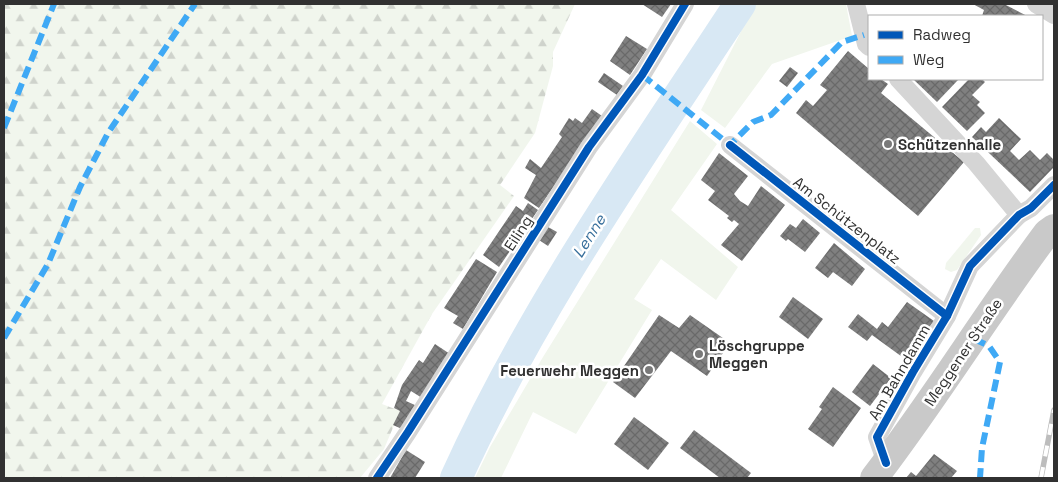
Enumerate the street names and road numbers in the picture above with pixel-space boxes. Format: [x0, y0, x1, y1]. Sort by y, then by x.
street label: Am Schützenplatz [789, 172, 905, 268]
street label: Eiling [500, 212, 536, 254]
street label: Meggener Straße [920, 294, 1006, 410]
street label: Am Bahndamm [864, 321, 934, 423]

